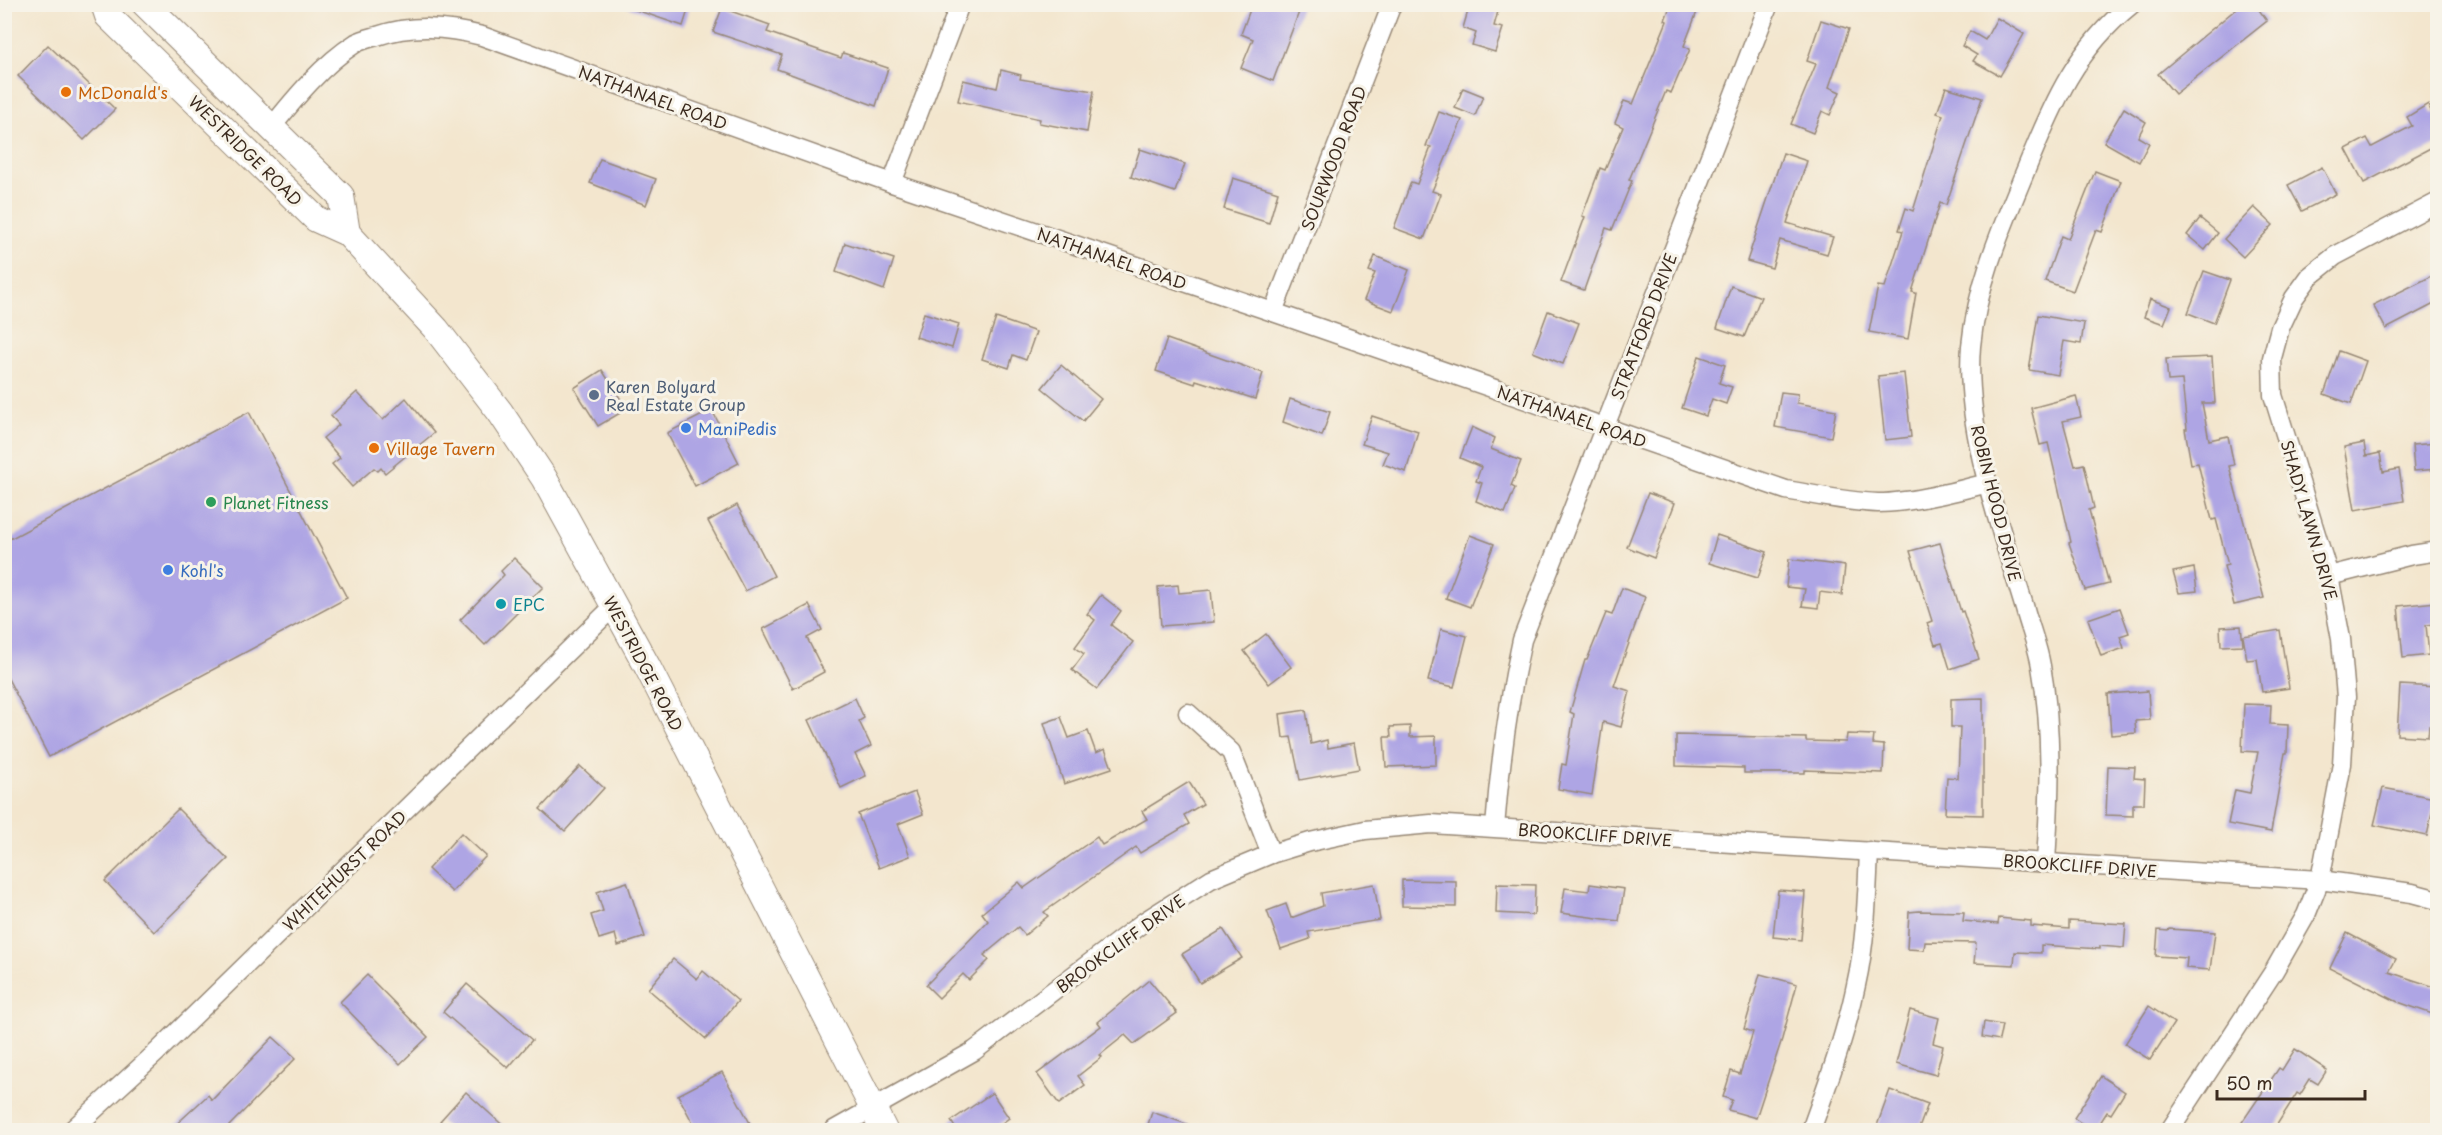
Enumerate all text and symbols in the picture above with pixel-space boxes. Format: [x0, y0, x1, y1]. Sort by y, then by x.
street label: NATHANAEL ROAD [575, 59, 731, 135]
place label: McDonald's [78, 80, 168, 104]
street label: SOURWOOD ROAD [1294, 82, 1372, 234]
marker: McDonald's [59, 85, 73, 99]
street label: WESTRIDGE ROAD [184, 89, 308, 211]
street label: NATHANAEL ROAD [1034, 221, 1190, 295]
street label: STRATFORD DRIVE [1604, 249, 1682, 403]
place label: Karen Bolyard Real Estate Group [606, 374, 746, 416]
street label: NATHANAEL ROAD [1494, 379, 1650, 453]
marker: Karen Bolyard Real Estate Group [587, 388, 601, 402]
place label: ManiPedis [698, 416, 777, 440]
marker: ManiPedis [679, 421, 693, 435]
street label: ROBIN HOOD DRIVE [1966, 422, 2028, 584]
place label: Village Tavern [386, 436, 495, 460]
street label: SHADY LAWN DRIVE [2276, 437, 2344, 603]
marker: Village Tavern [367, 441, 381, 455]
place label: Planet Fitness [223, 490, 329, 514]
marker: Planet Fitness [204, 495, 218, 509]
place label: Kohl's [180, 558, 224, 582]
marker: Kohl's [161, 563, 175, 577]
street label: WESTRIDGE ROAD [598, 591, 690, 735]
place label: EPC [513, 592, 545, 616]
marker: EPC [494, 597, 508, 611]
street label: WHITEHURST ROAD [277, 804, 411, 936]
street label: BROOKCLIFF DRIVE [1517, 817, 1673, 851]
street label: BROOKCLIFF DRIVE [2002, 848, 2158, 882]
street label: BROOKCLIFF DRIVE [1051, 888, 1189, 998]
scale bar [2217, 1063, 2366, 1101]
text: 50 m [2226, 1069, 2273, 1096]

